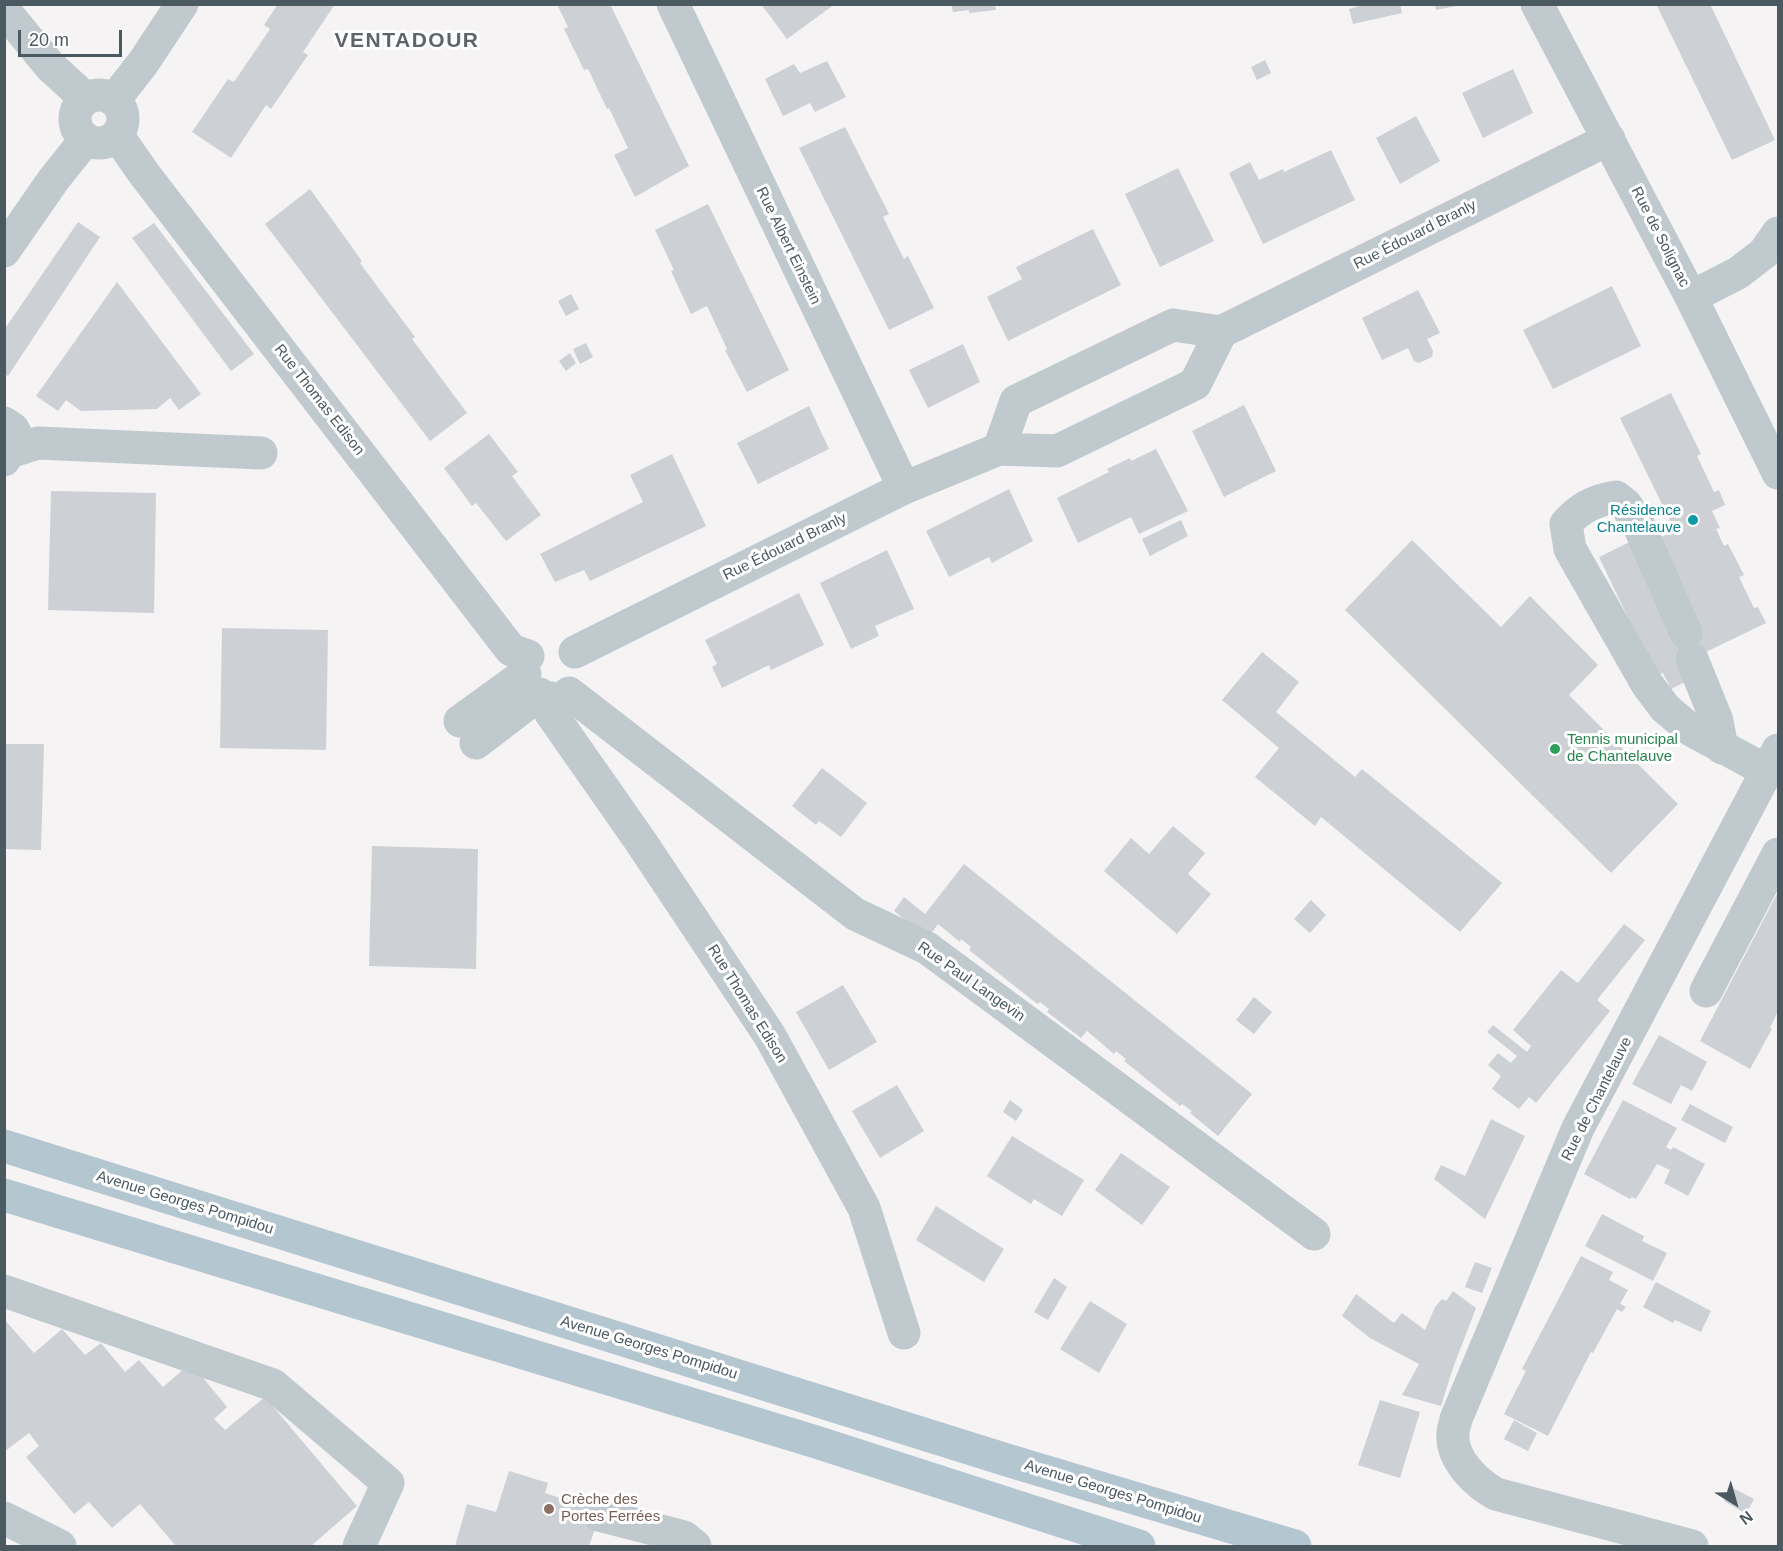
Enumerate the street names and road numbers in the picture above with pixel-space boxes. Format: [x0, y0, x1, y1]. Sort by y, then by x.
street label: Rue Albert Einstein [752, 184, 824, 308]
street label: Rue de Solignac [1627, 184, 1693, 290]
street label: Rue Édouard Branly [1351, 196, 1479, 274]
street label: Rue Thomas Edison [270, 341, 368, 459]
street label: Rue Édouard Branly [720, 509, 850, 585]
street label: Rue Paul Langevin [914, 938, 1028, 1026]
street label: Rue Thomas Edison [703, 942, 791, 1066]
street label: Rue de Chantelauve [1558, 1034, 1636, 1164]
street label: Avenue Georges Pompidou [94, 1167, 276, 1239]
street label: Avenue Georges Pompidou [558, 1312, 740, 1384]
street label: Avenue Georges Pompidou [1022, 1456, 1204, 1528]

